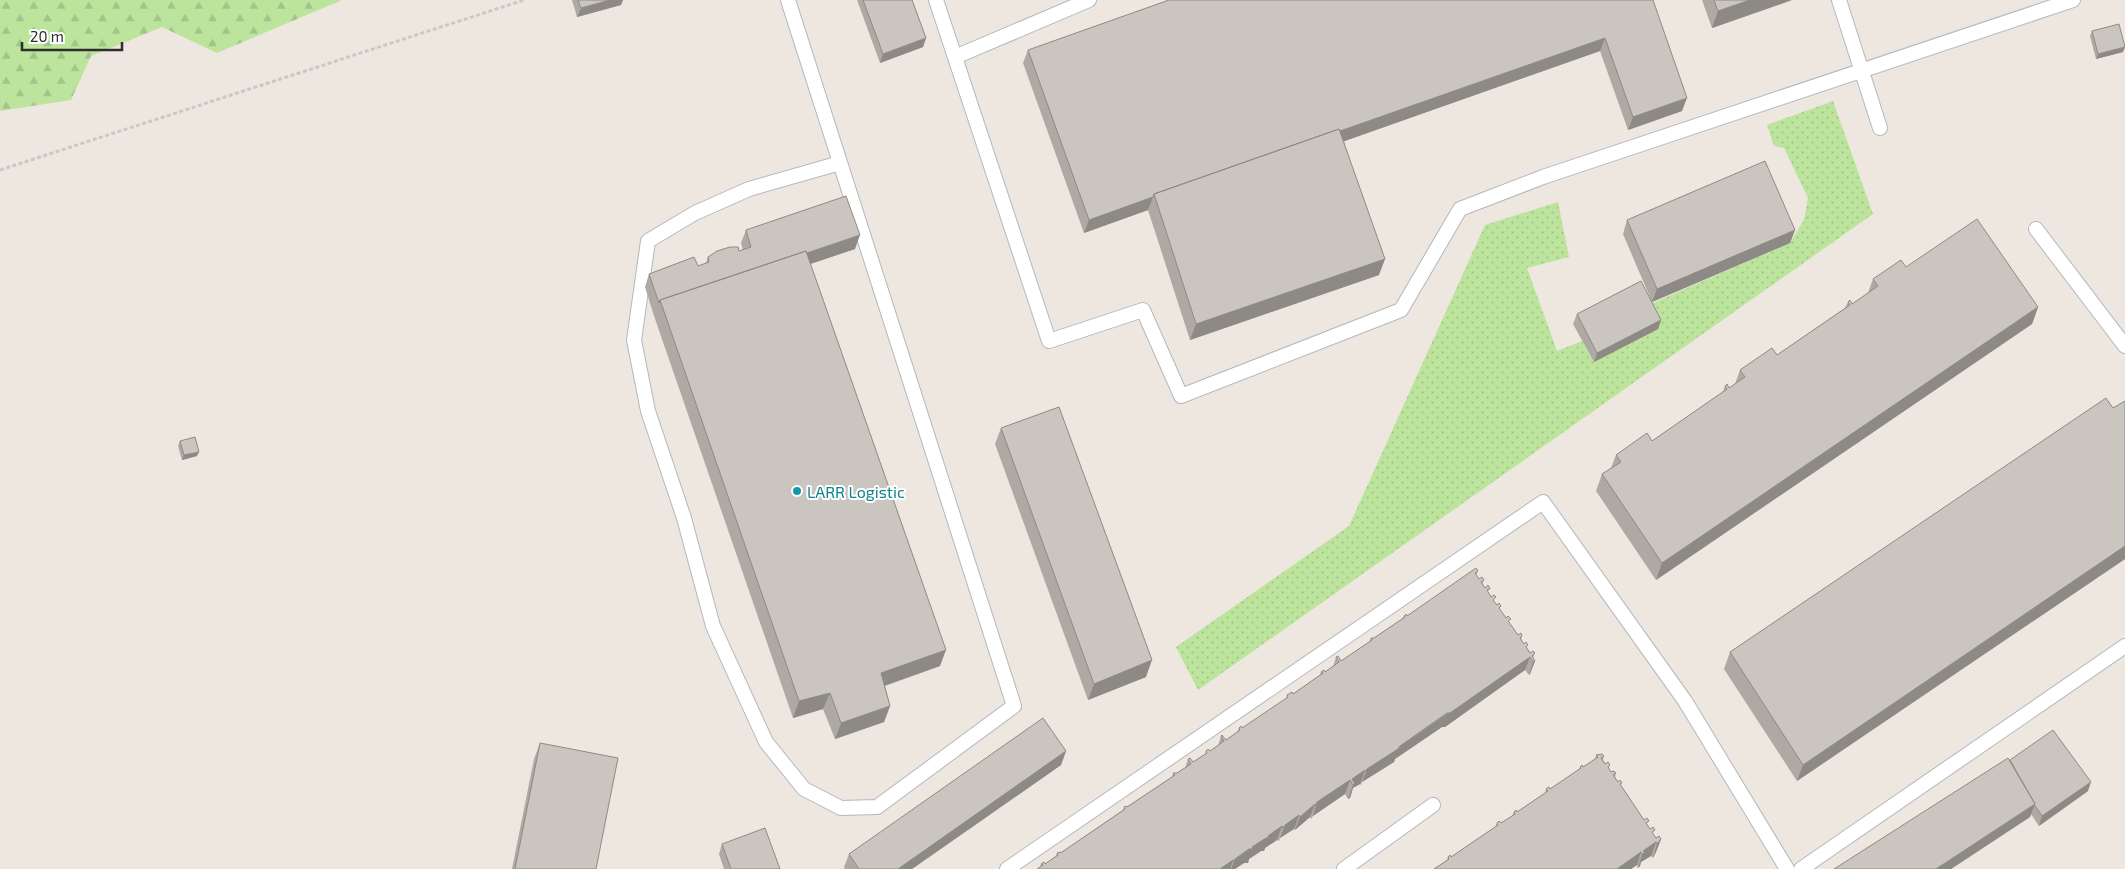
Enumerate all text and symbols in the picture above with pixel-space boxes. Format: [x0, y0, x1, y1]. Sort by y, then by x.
scale bar [22, 20, 122, 52]
text: 20 m [30, 27, 64, 45]
place label: LARR Logistic [807, 482, 905, 501]
marker: LARR Logistic [791, 485, 803, 497]

